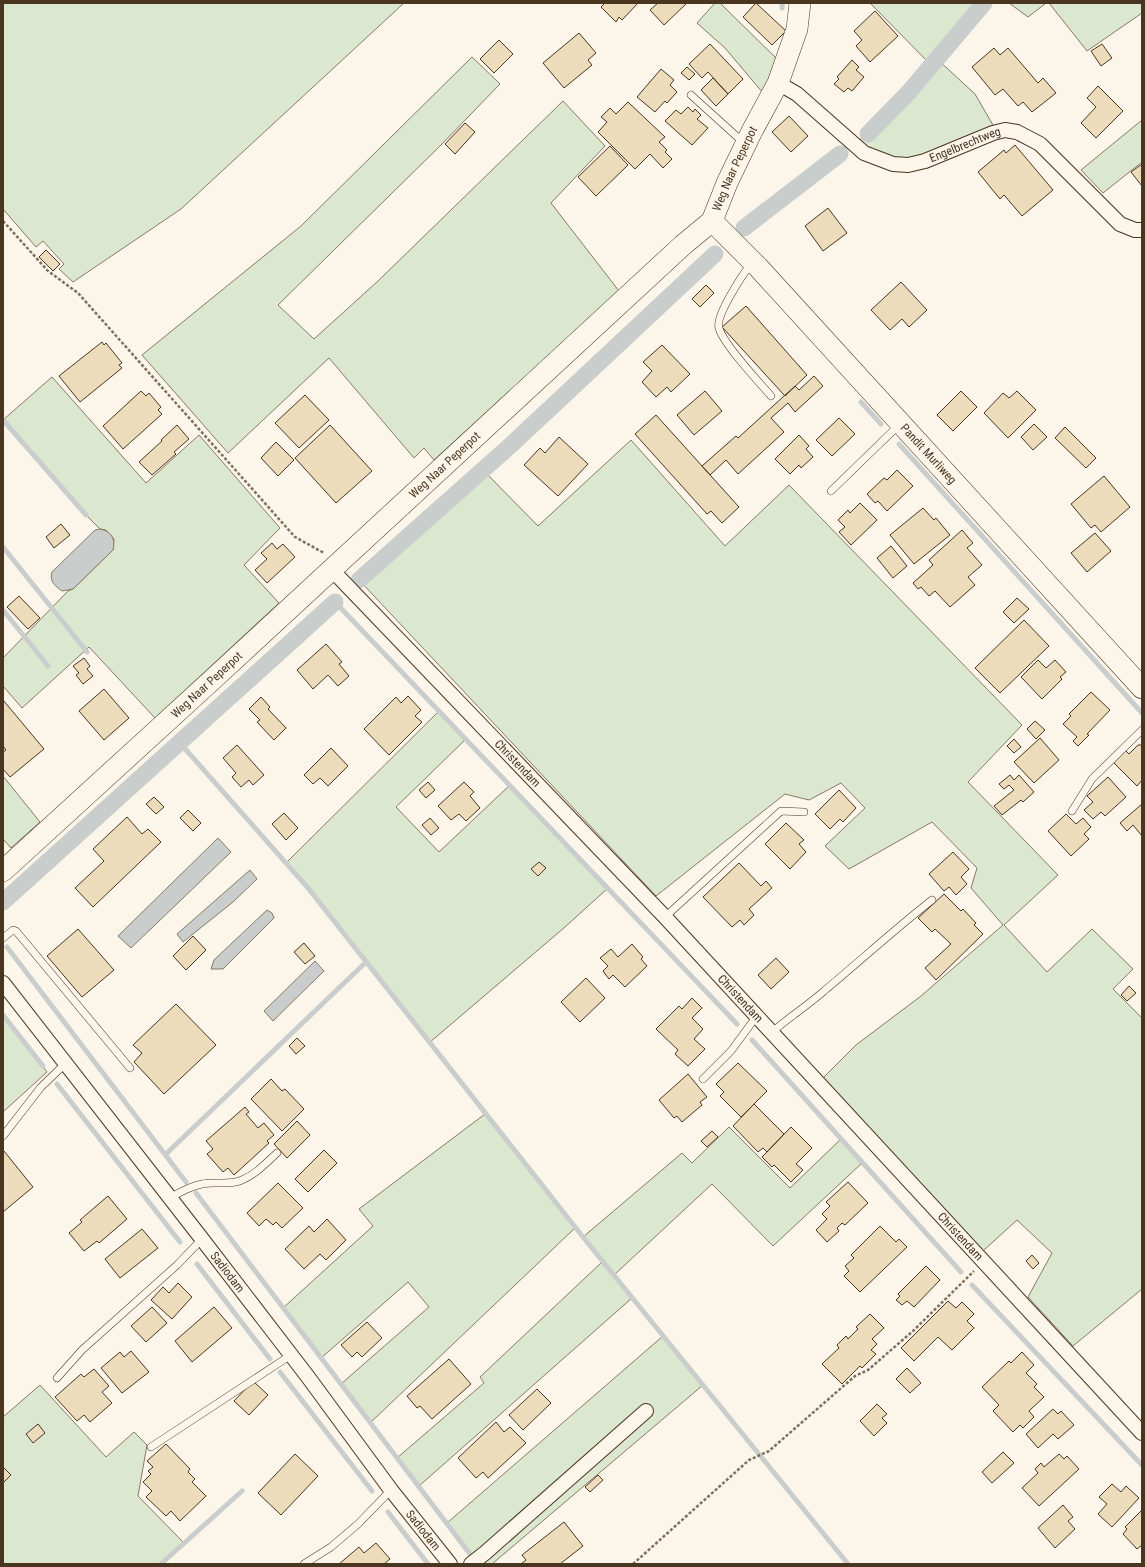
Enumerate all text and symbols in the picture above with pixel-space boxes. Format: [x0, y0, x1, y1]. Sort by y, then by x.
street label: Weg Naar Peperpot [710, 123, 760, 213]
street label: Engelbrechtweg [927, 124, 1002, 165]
street label: Pandit Murliweg [897, 421, 960, 487]
street label: Weg Naar Peperpot [406, 429, 484, 501]
street label: Weg Naar Peperpot [168, 648, 246, 721]
street label: Christendam [492, 737, 543, 790]
street label: Christendam [715, 972, 766, 1025]
street label: Christendam [935, 1210, 986, 1263]
street label: Sadiodam [207, 1249, 247, 1295]
street label: Sadiodam [403, 1507, 443, 1553]

